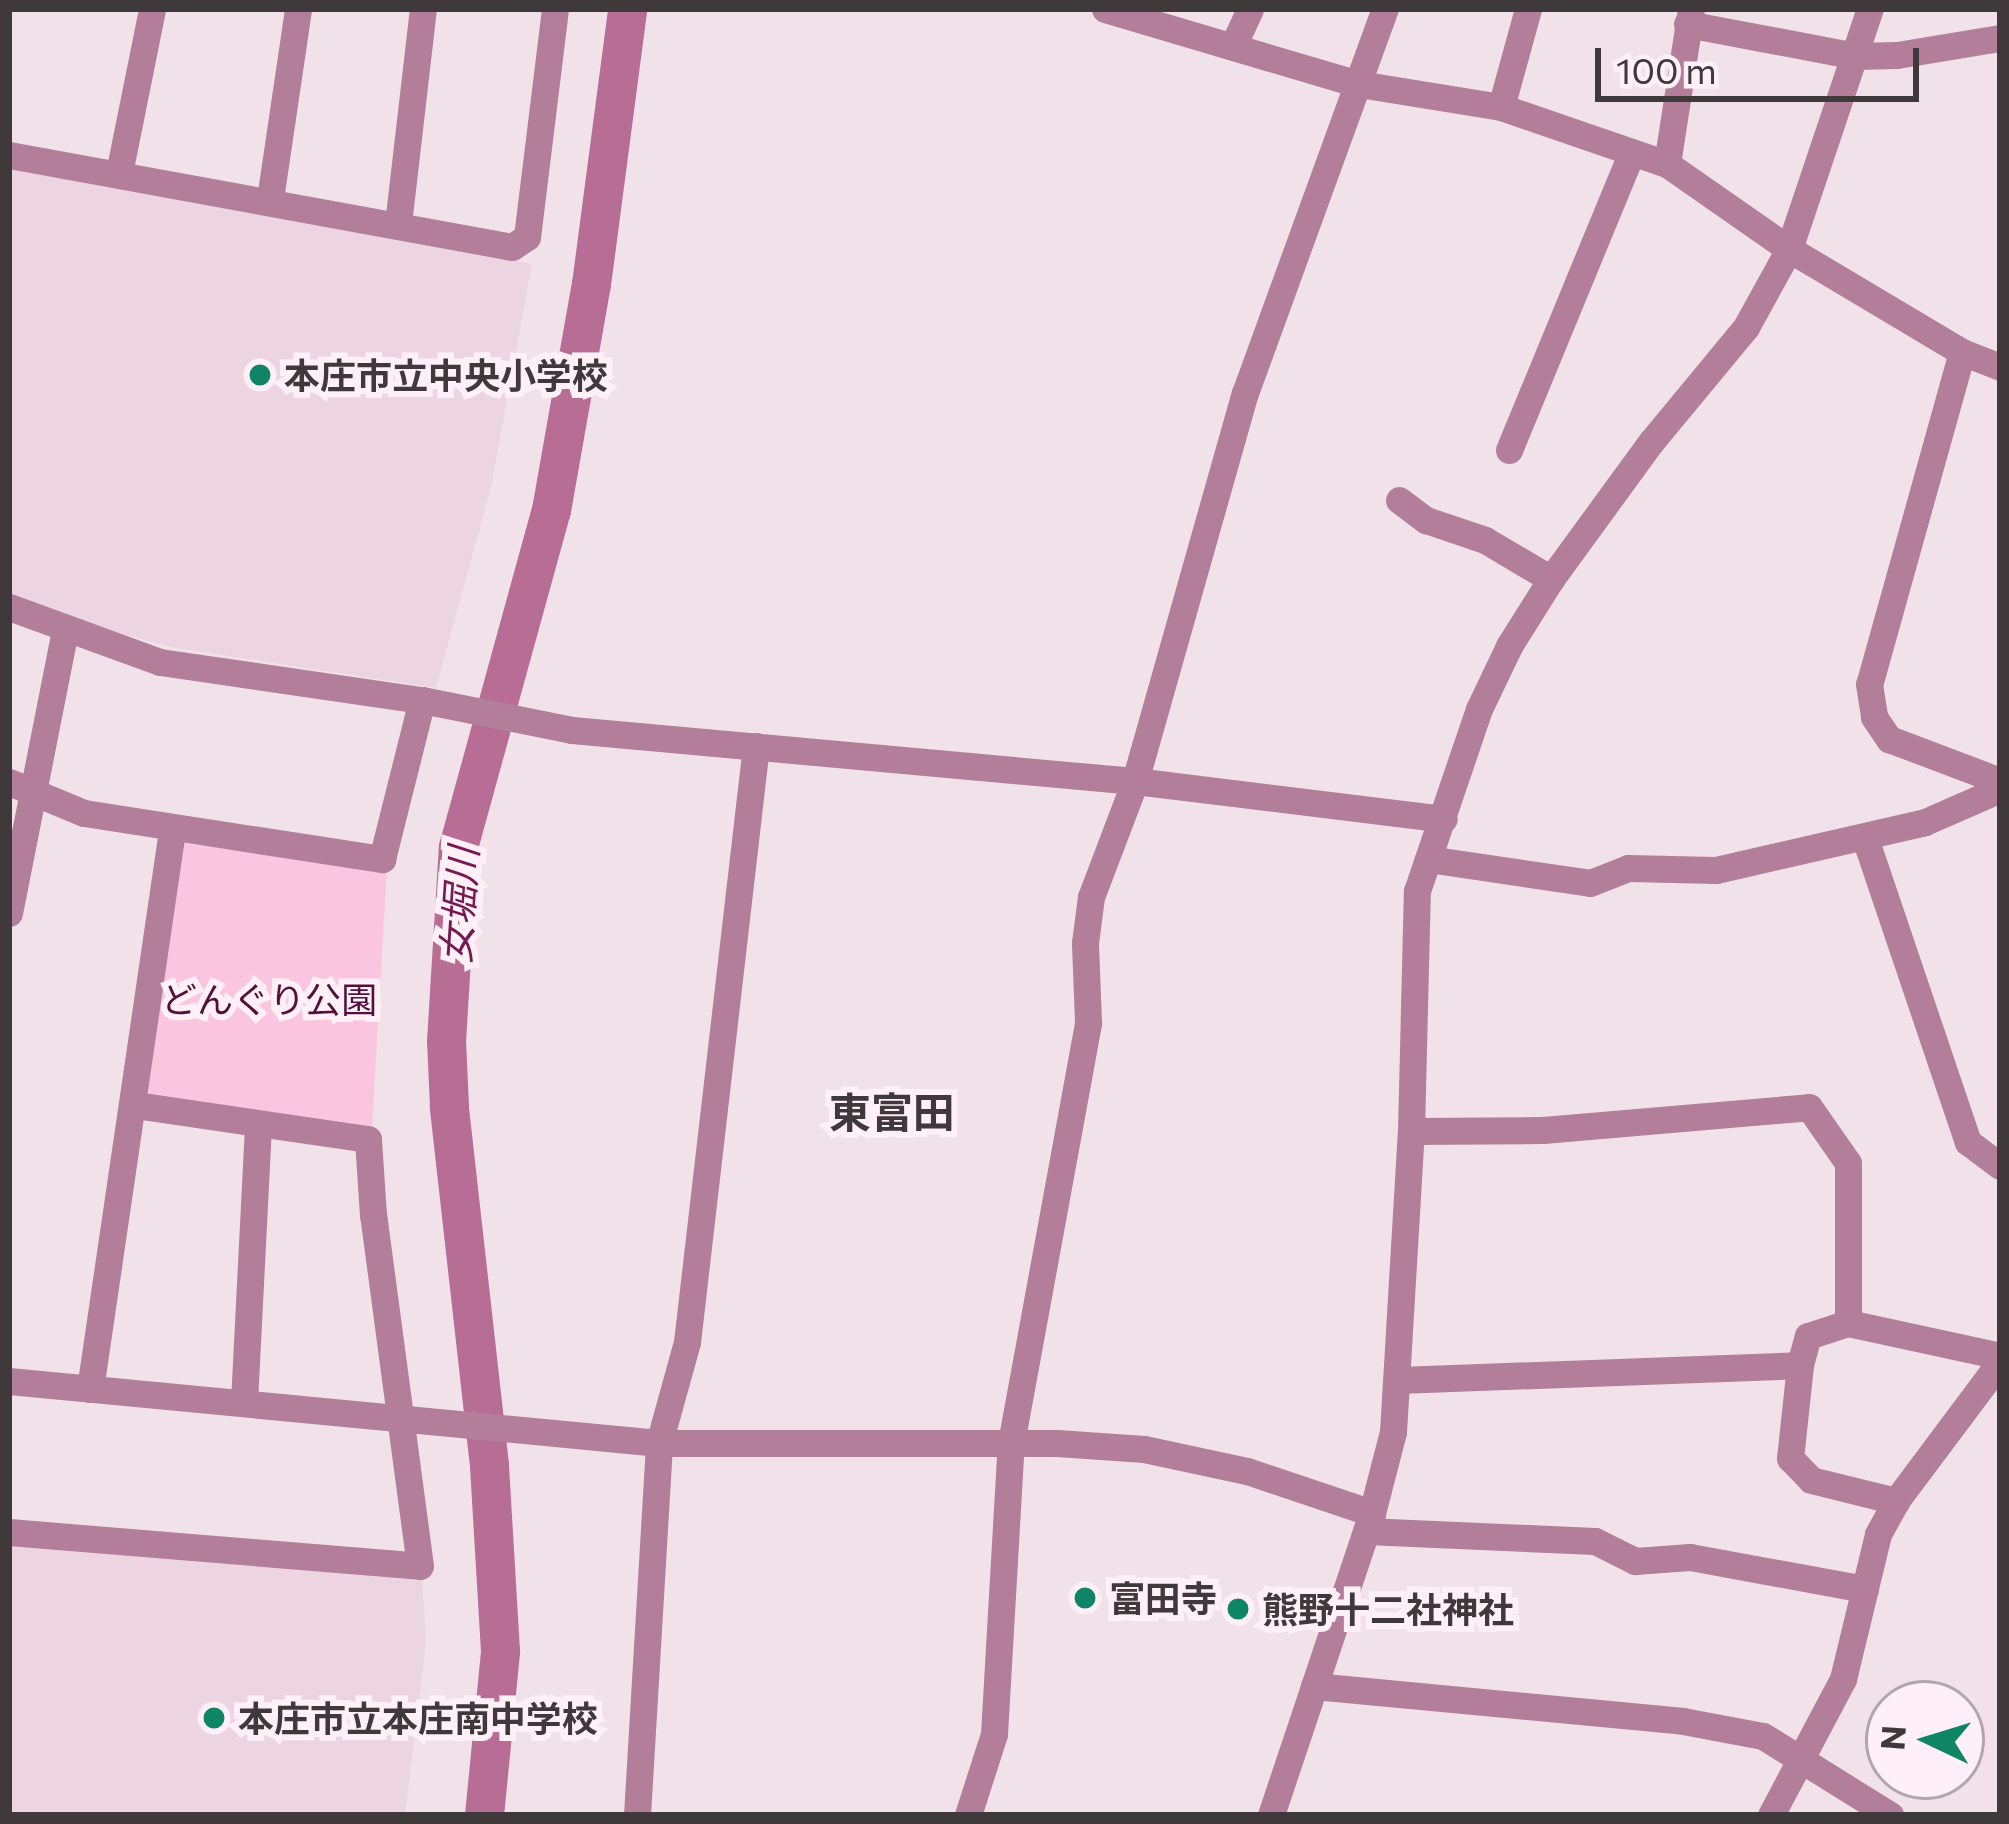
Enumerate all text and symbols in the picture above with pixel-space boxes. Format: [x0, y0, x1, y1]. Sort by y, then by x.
scale bar [1601, 24, 1925, 98]
text: 100 m [1616, 47, 1717, 91]
place label: 本庄市立中央小学校 [284, 353, 608, 397]
marker: 本庄市立中央小学校 [247, 362, 273, 388]
water label: 女堀川 [431, 845, 485, 965]
park label: どんぐり公園 [161, 977, 377, 1021]
district label: 東富田 [829, 1086, 955, 1136]
place label: 富田寺 [1109, 1576, 1217, 1620]
marker: 富田寺 [1072, 1585, 1098, 1611]
place label: 熊野十二社神社 [1262, 1587, 1514, 1631]
marker: 熊野十二社神社 [1225, 1596, 1251, 1622]
north arrow [1865, 1680, 1985, 1800]
place label: 本庄市立本庄南中学校 [238, 1696, 598, 1740]
marker: 本庄市立本庄南中学校 [201, 1705, 227, 1731]
text: N [1870, 1724, 1913, 1751]

